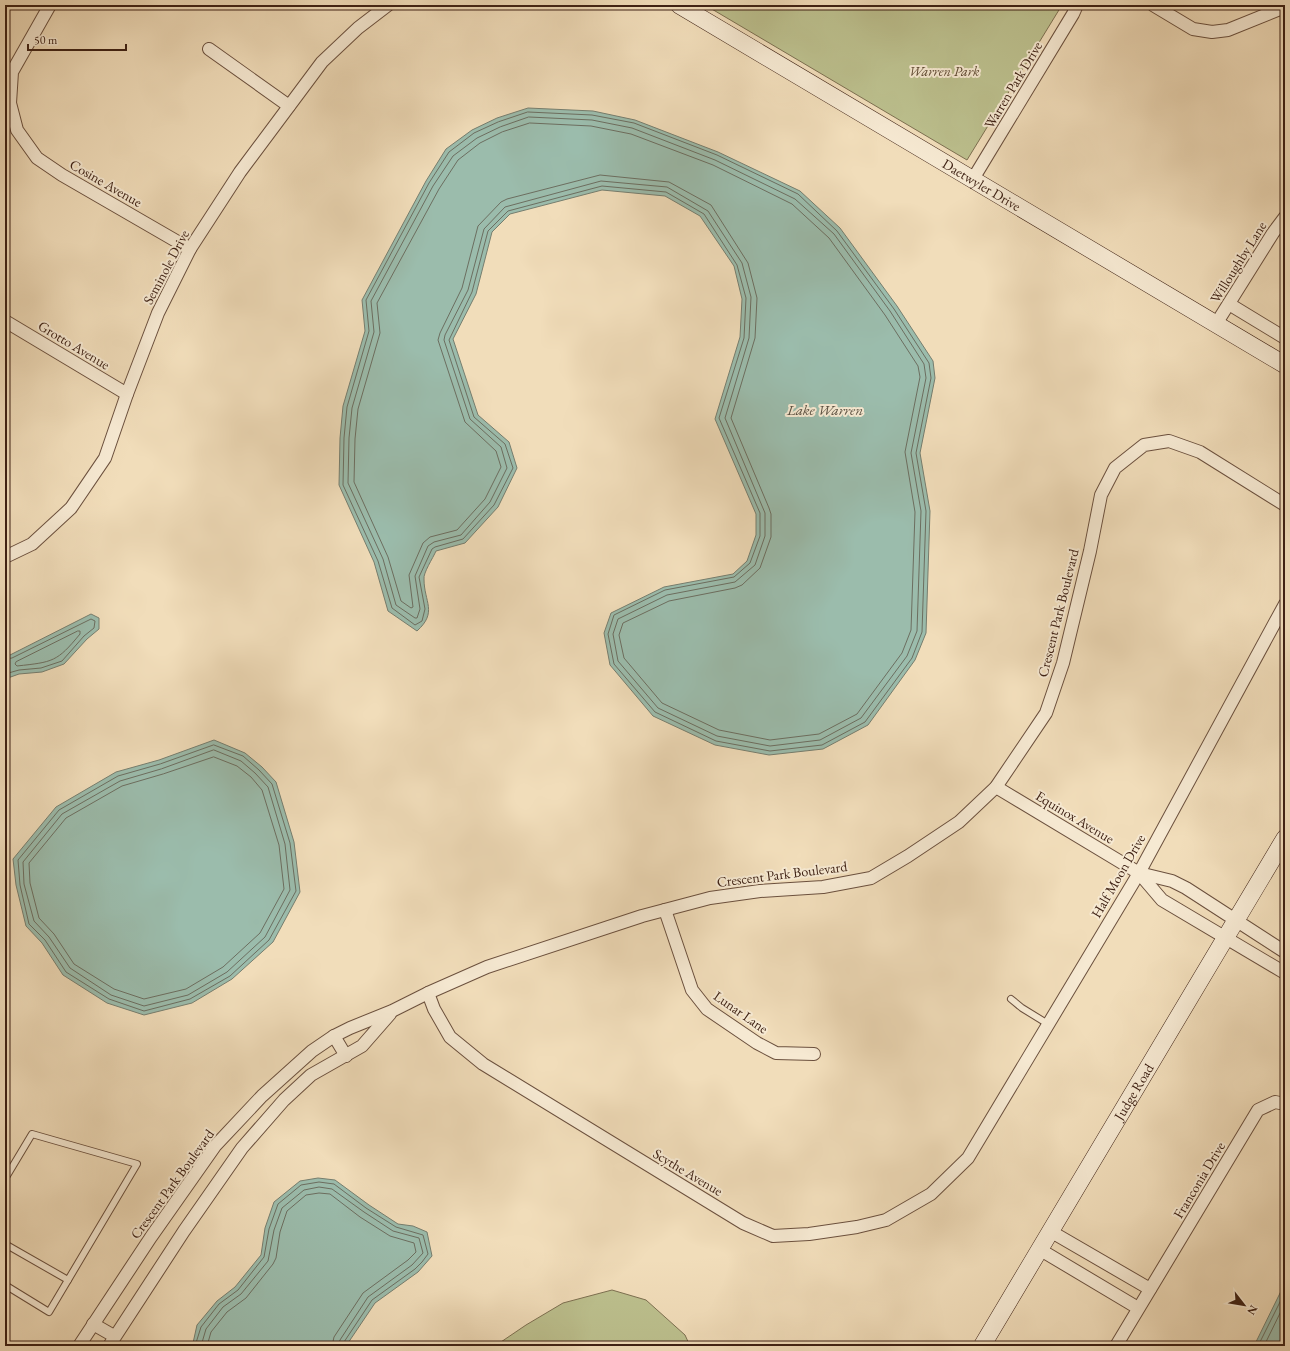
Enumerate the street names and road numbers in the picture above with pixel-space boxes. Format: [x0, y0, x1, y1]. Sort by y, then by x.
street label: Warren Park Drive [980, 38, 1046, 132]
street label: Cosine Avenue [67, 155, 146, 211]
street label: Daetwyler Drive [939, 155, 1025, 215]
street label: Willoughby Lane [1206, 217, 1270, 306]
street label: Seminole Drive [139, 226, 193, 307]
street label: Grotto Avenue [35, 317, 114, 374]
street label: Crescent Park Boulevard [1033, 546, 1083, 679]
street label: Equinox Avenue [1032, 786, 1118, 848]
street label: Half Moon Drive [1087, 830, 1150, 921]
street label: Crescent Park Boulevard [716, 857, 849, 891]
street label: Lunar Lane [710, 987, 772, 1038]
street label: Judge Road [1109, 1059, 1158, 1124]
street label: Crescent Park Boulevard [126, 1125, 218, 1242]
street label: Franconia Drive [1169, 1138, 1229, 1222]
street label: Scythe Avenue [650, 1144, 727, 1200]

